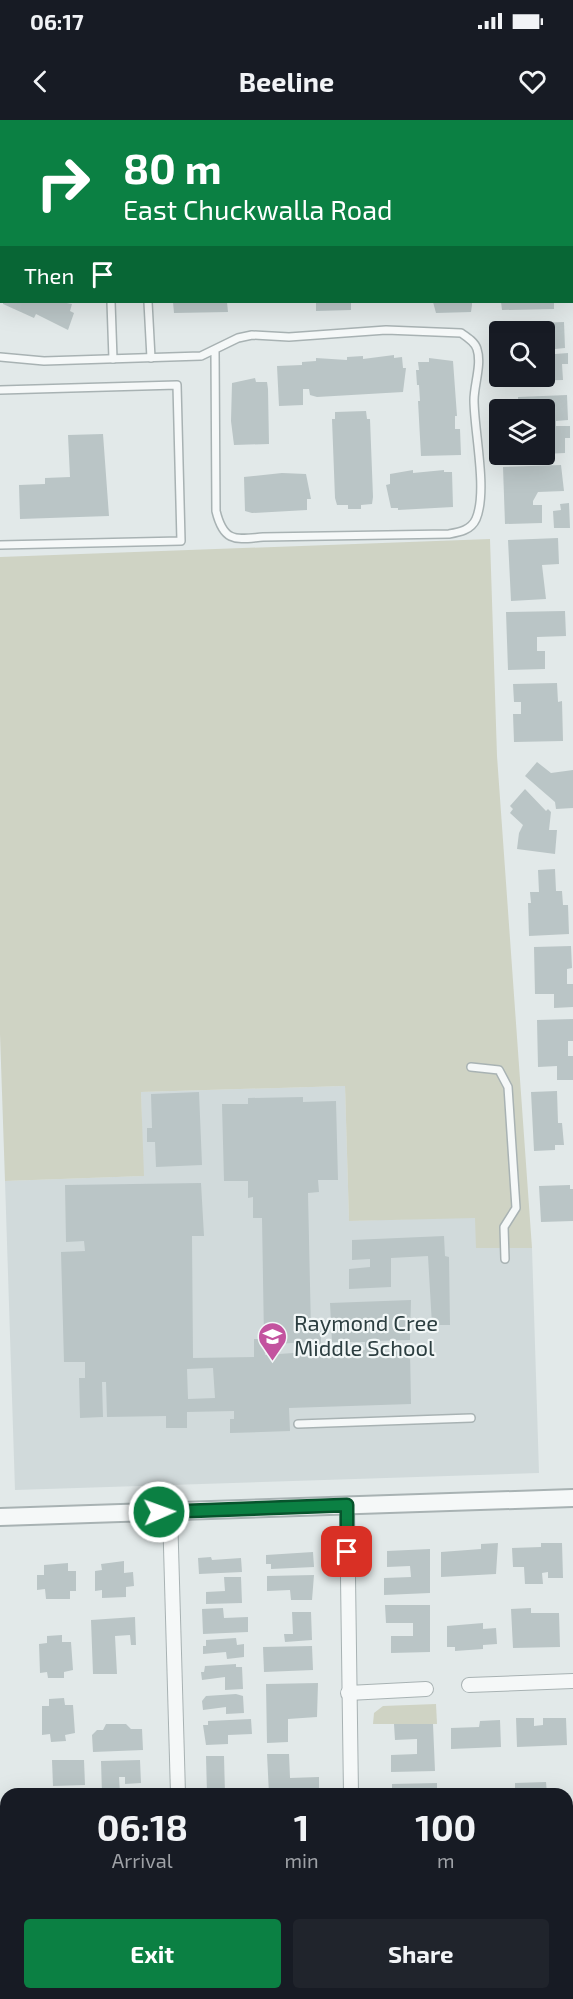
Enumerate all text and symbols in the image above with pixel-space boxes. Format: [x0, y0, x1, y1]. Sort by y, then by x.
text: 06:17 [30, 8, 84, 34]
icon: back [24, 65, 57, 98]
text: Beeline [239, 65, 334, 97]
icon: heart [516, 65, 549, 98]
text: 80 m [123, 142, 222, 192]
icon: right [24, 144, 102, 222]
text: East Chuckwalla Road [123, 193, 392, 225]
icon: arrive [86, 258, 119, 291]
text: Then [24, 262, 74, 288]
map controls [489, 321, 555, 465]
button: search [489, 321, 555, 387]
button: layers [489, 399, 555, 465]
place label: Raymond Cree Middle School [294, 1309, 438, 1360]
school or university icon: Raymond Cree Middle School [257, 1320, 289, 1362]
position arrow [127, 1480, 191, 1544]
pin [321, 1526, 372, 1577]
icon: arrive [330, 1535, 363, 1568]
text: 06:18 [97, 1805, 188, 1848]
text: 1 [294, 1805, 309, 1848]
text: 100 [415, 1805, 476, 1848]
text: Arrival [112, 1848, 173, 1872]
text: min [285, 1848, 319, 1872]
text: m [437, 1848, 455, 1872]
button: Exit [24, 1919, 281, 1988]
button: Share [293, 1919, 549, 1988]

